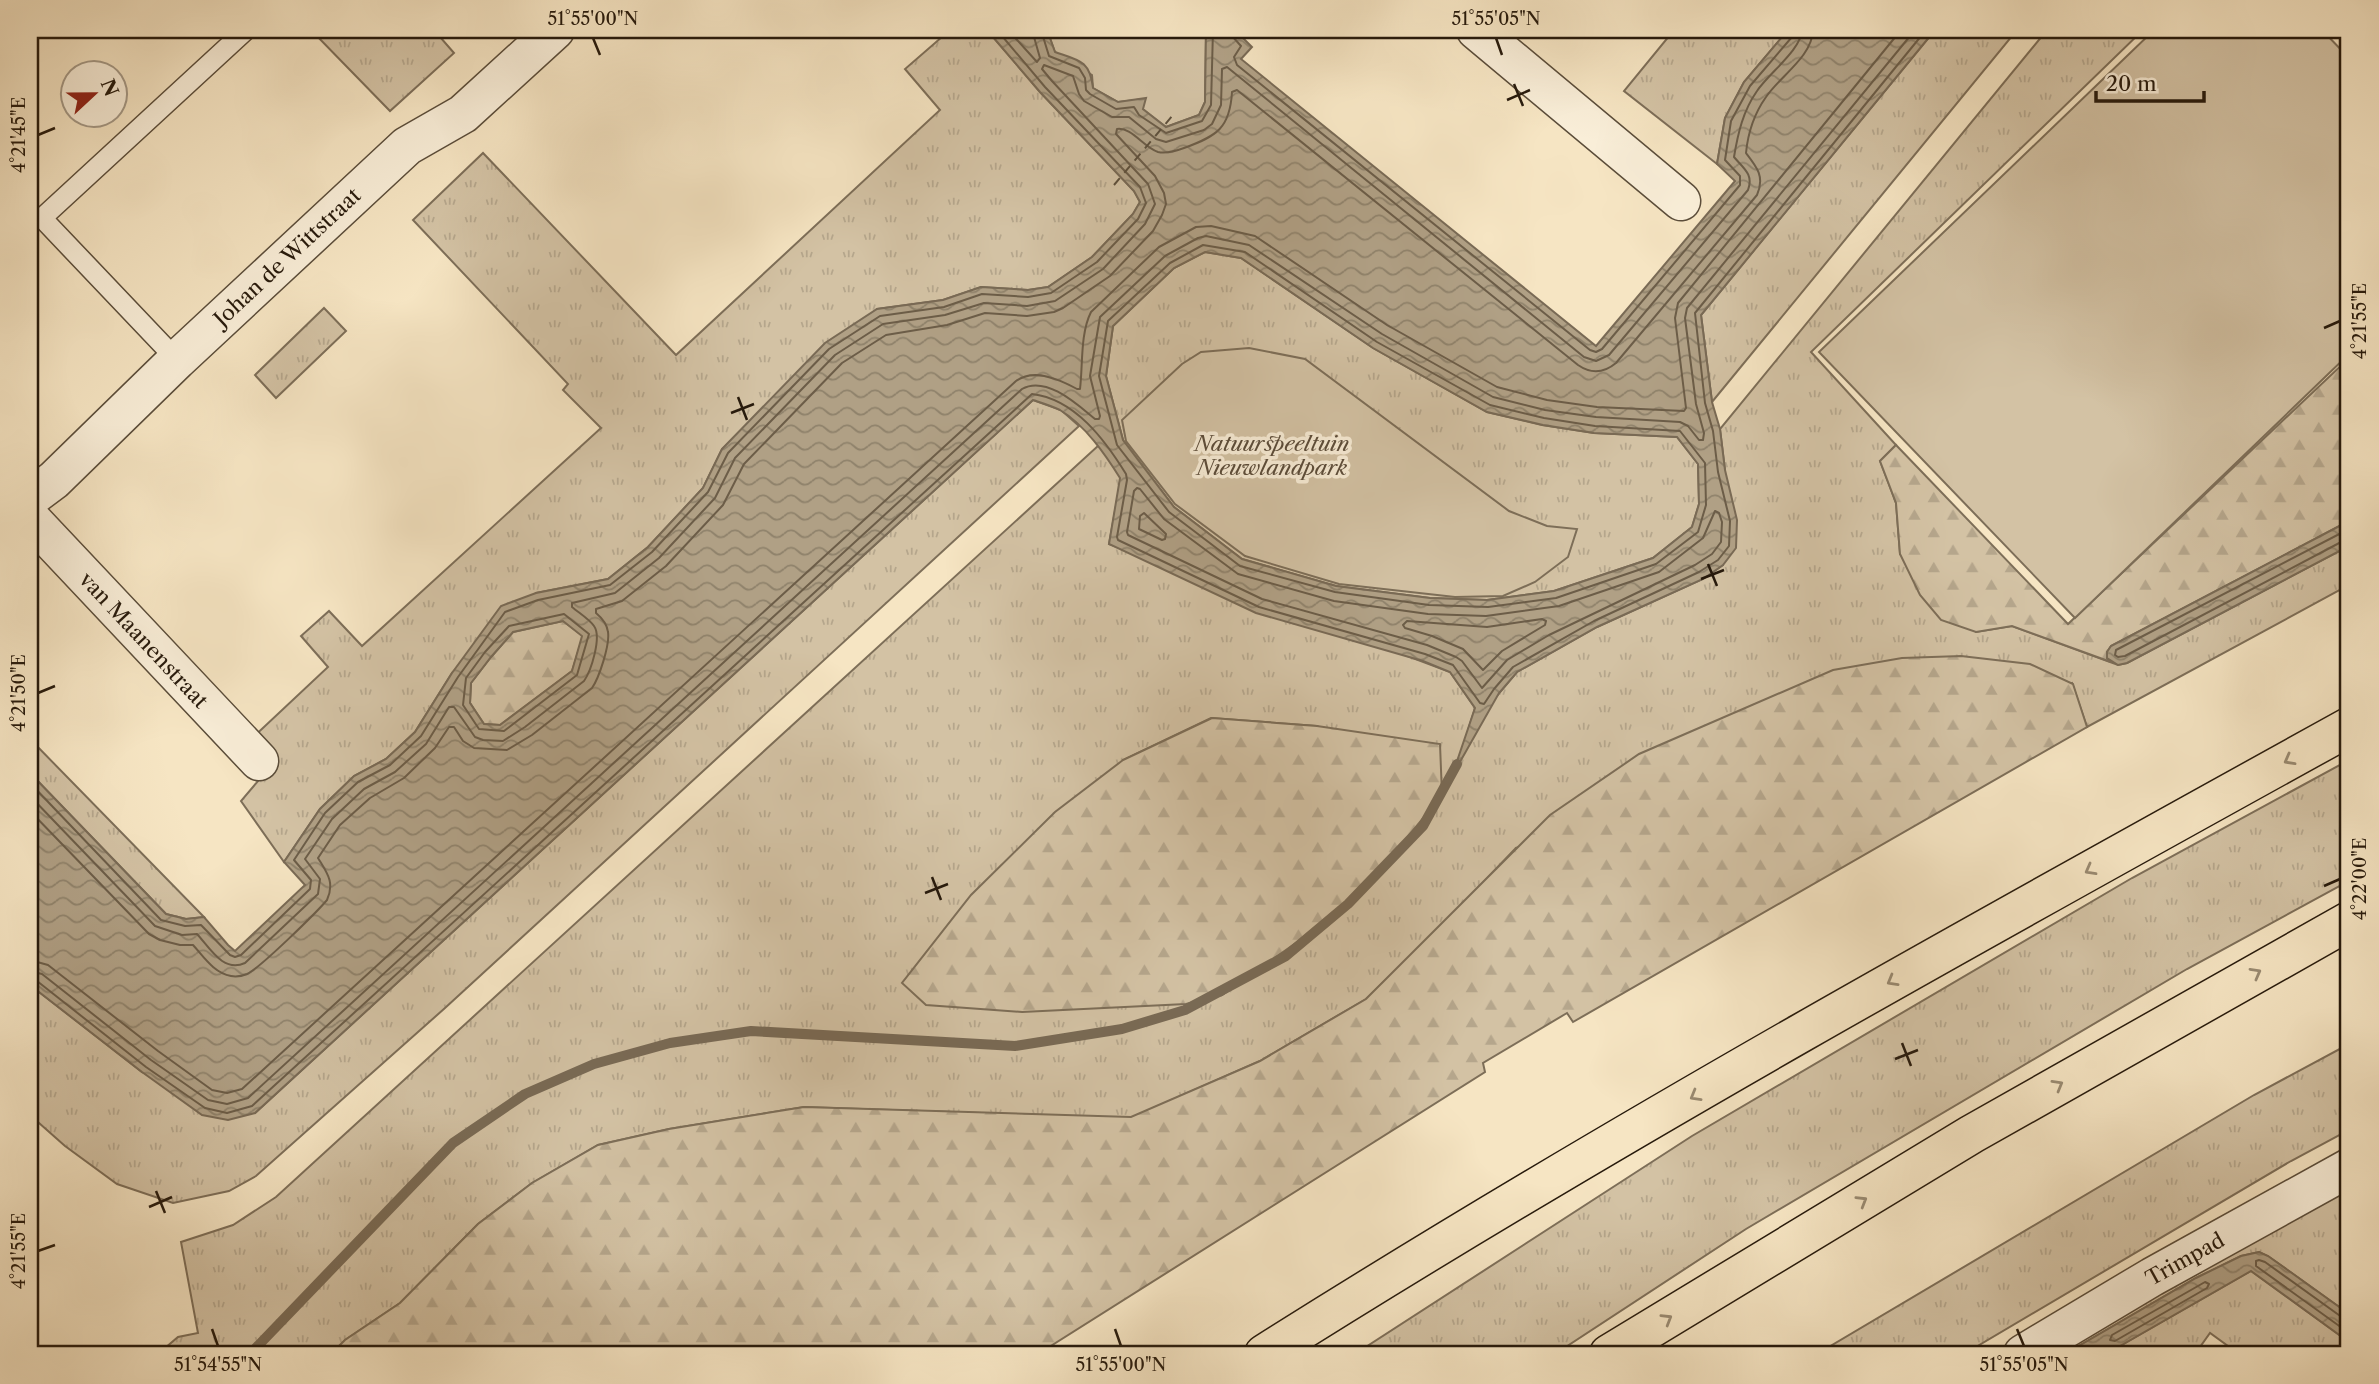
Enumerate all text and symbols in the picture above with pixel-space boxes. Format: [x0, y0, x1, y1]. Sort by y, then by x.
text: 51°55'00"N [548, 8, 639, 30]
text: 51°55'05"N [1451, 8, 1541, 30]
north arrow [60, 60, 130, 130]
scale bar [2096, 60, 2204, 104]
text: 20 m [2106, 71, 2157, 96]
text: N [96, 76, 123, 100]
text: 4°21'45"E [8, 97, 30, 173]
street label: Johan de Wittstraat [206, 182, 366, 333]
text: 4°21'55"E [2349, 283, 2371, 359]
park label: Natuurspeeltuin Nieuwlandpark [1192, 431, 1350, 480]
street label: van Maanenstraat [74, 566, 214, 714]
text: 4°21'50"E [8, 654, 30, 732]
one-way arrow [2284, 752, 2297, 765]
text: 4°22'00"E [2349, 838, 2371, 920]
one-way arrow [2085, 862, 2097, 875]
one-way arrow [2249, 968, 2261, 981]
one-way arrow [1886, 973, 1899, 986]
one-way arrow [2051, 1080, 2063, 1093]
one-way arrow [1690, 1087, 1703, 1100]
one-way arrow [1854, 1196, 1867, 1209]
text: 4°21'55"E [8, 1213, 30, 1289]
street label: Trimpad [2141, 1227, 2229, 1291]
one-way arrow [1660, 1314, 1673, 1327]
text: 51°54'55"N [174, 1354, 262, 1376]
text: 51°55'00"N [1076, 1354, 1167, 1376]
text: 51°55'05"N [1979, 1354, 2069, 1376]

